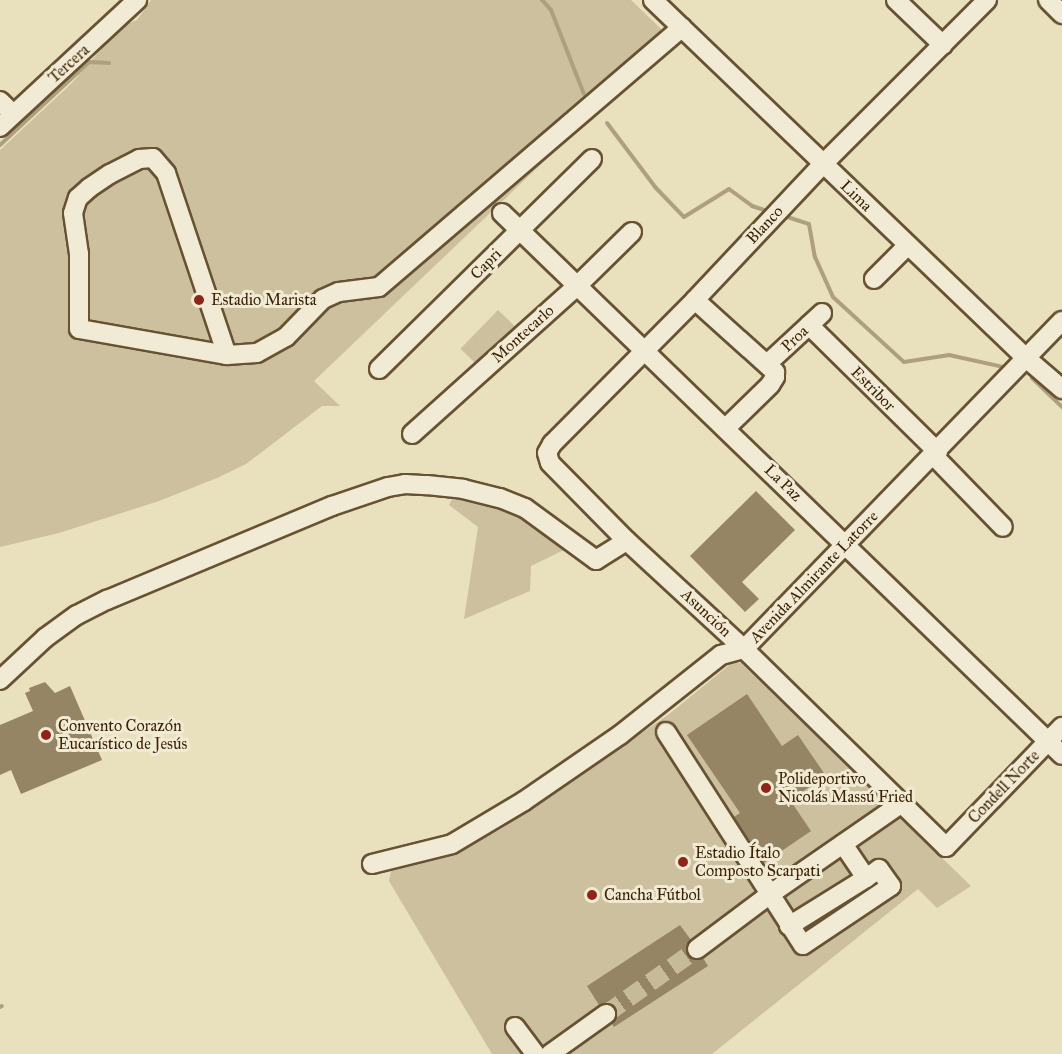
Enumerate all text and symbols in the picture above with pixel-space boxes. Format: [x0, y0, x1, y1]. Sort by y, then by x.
street label: Tercera [45, 41, 93, 87]
street label: Lima [836, 176, 876, 216]
street label: Blanco [743, 202, 787, 248]
street label: Capri [466, 244, 506, 284]
place label: Estadio Marista [211, 290, 317, 310]
marker: Estadio Marista [192, 293, 206, 307]
street label: Montecarlo [488, 301, 558, 367]
street label: Proa [778, 322, 812, 356]
street label: Estribor [847, 363, 899, 415]
street label: La Paz [760, 460, 806, 506]
street label: Avenida Almirante Latorre [746, 507, 882, 647]
street label: Asunción [677, 585, 735, 641]
place label: Convento Corazón Eucarístico de Jesús [58, 716, 187, 754]
marker: Convento Corazón Eucarístico de Jesús [39, 728, 53, 742]
street label: Condell Norte [964, 746, 1044, 828]
place label: Polideportivo Nicolás Massú Fried [778, 769, 913, 807]
marker: Polideportivo Nicolás Massú Fried [759, 781, 773, 795]
place label: Estadio Ítalo Composto Scarpati [695, 843, 820, 881]
marker: Estadio Ítalo Composto Scarpati [676, 855, 690, 869]
place label: Cancha Fútbol [604, 885, 701, 905]
marker: Cancha Fútbol [585, 888, 599, 902]

